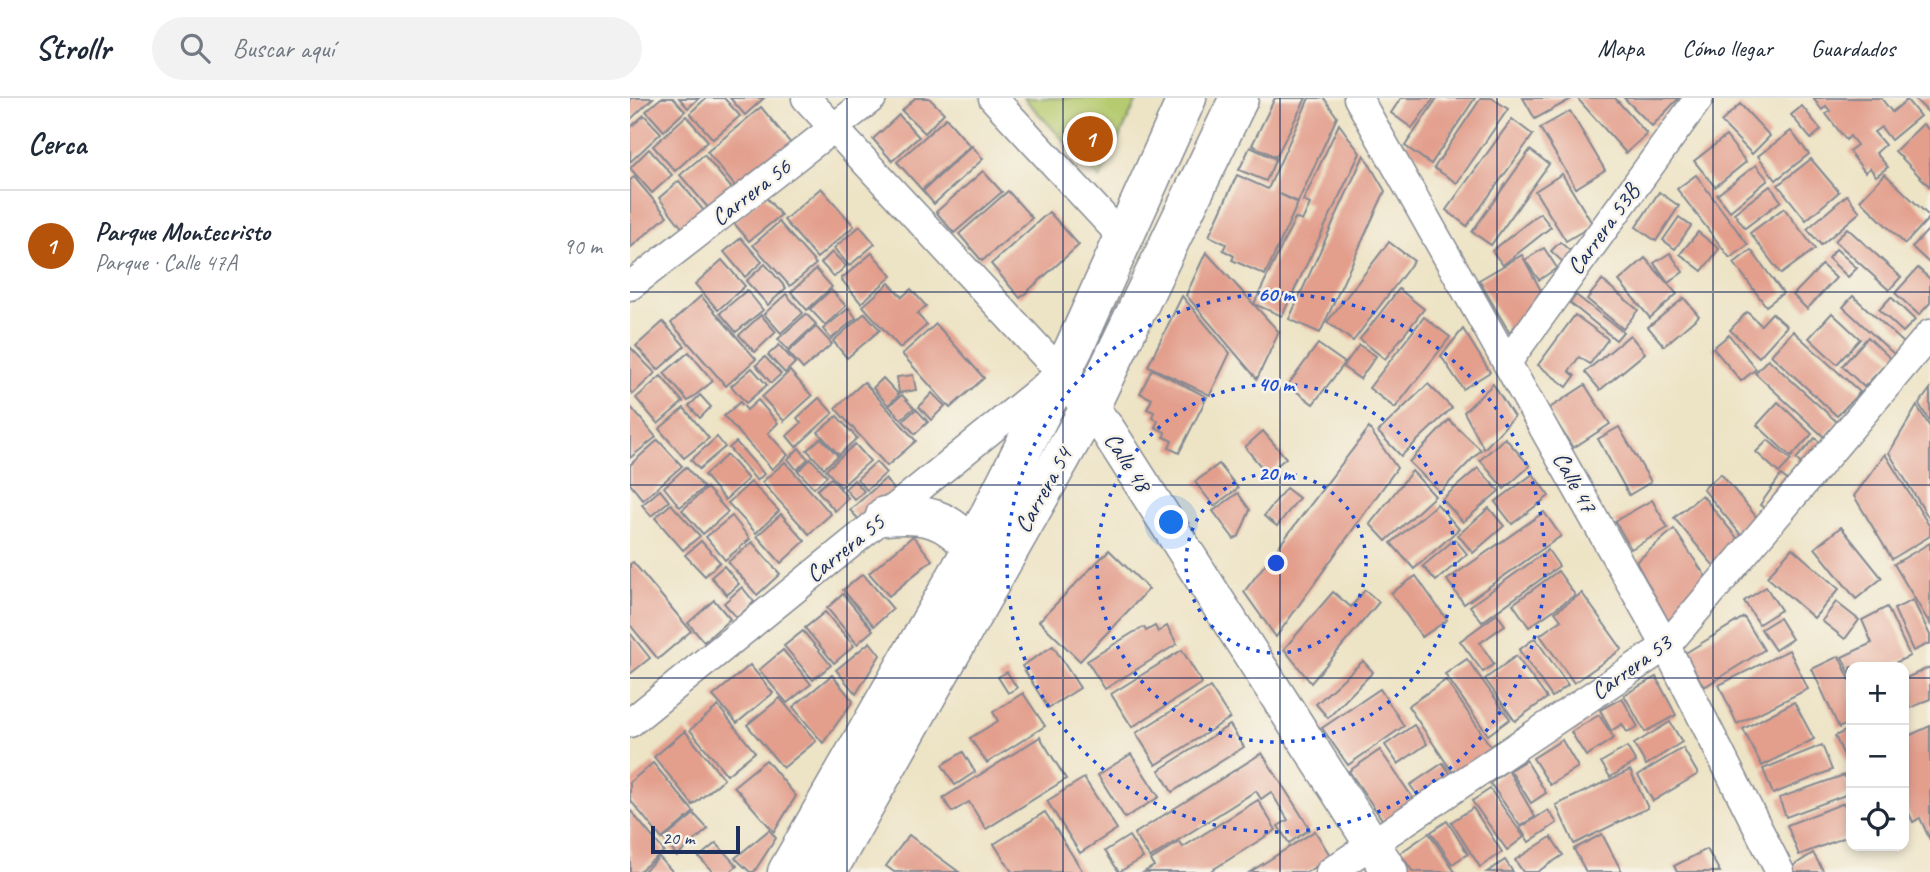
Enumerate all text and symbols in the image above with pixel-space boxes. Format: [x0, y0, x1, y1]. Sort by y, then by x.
search box [152, 17, 642, 80]
text: Strollr [35, 27, 110, 69]
icon: search [176, 29, 214, 67]
text: Buscar aquí [232, 32, 334, 65]
text: Mapa [1597, 33, 1644, 63]
text: Cómo llegar [1682, 33, 1773, 63]
text: Guardados [1811, 33, 1895, 63]
pin: 1 [1067, 113, 1113, 165]
text: Cerca [28, 125, 86, 163]
street label: Carrera 56 [705, 151, 798, 232]
street label: Carrera 53B [1560, 176, 1647, 280]
text: Parque Montecristo [95, 215, 270, 248]
text: 1 [46, 232, 56, 261]
text: 90 m [563, 232, 602, 261]
text: Parque · Calle 47A [95, 248, 237, 277]
text: 60 m [1258, 281, 1296, 307]
text: 40 m [1258, 371, 1296, 397]
street label: Calle 48 [1098, 427, 1160, 499]
street label: Carrera 54 [1007, 440, 1080, 538]
street label: Calle 47 [1546, 446, 1604, 519]
text: 20 m [1258, 460, 1296, 486]
your location [1154, 505, 1188, 539]
street label: Carrera 55 [800, 506, 891, 589]
centre of rings [1264, 551, 1288, 575]
street label: Carrera 53 [1585, 626, 1679, 706]
map controls [1846, 662, 1909, 851]
button: + [1846, 662, 1909, 725]
button: − [1846, 725, 1909, 788]
button: locate [1846, 788, 1909, 851]
scale bar [651, 823, 740, 855]
text: 20 m [662, 826, 694, 850]

